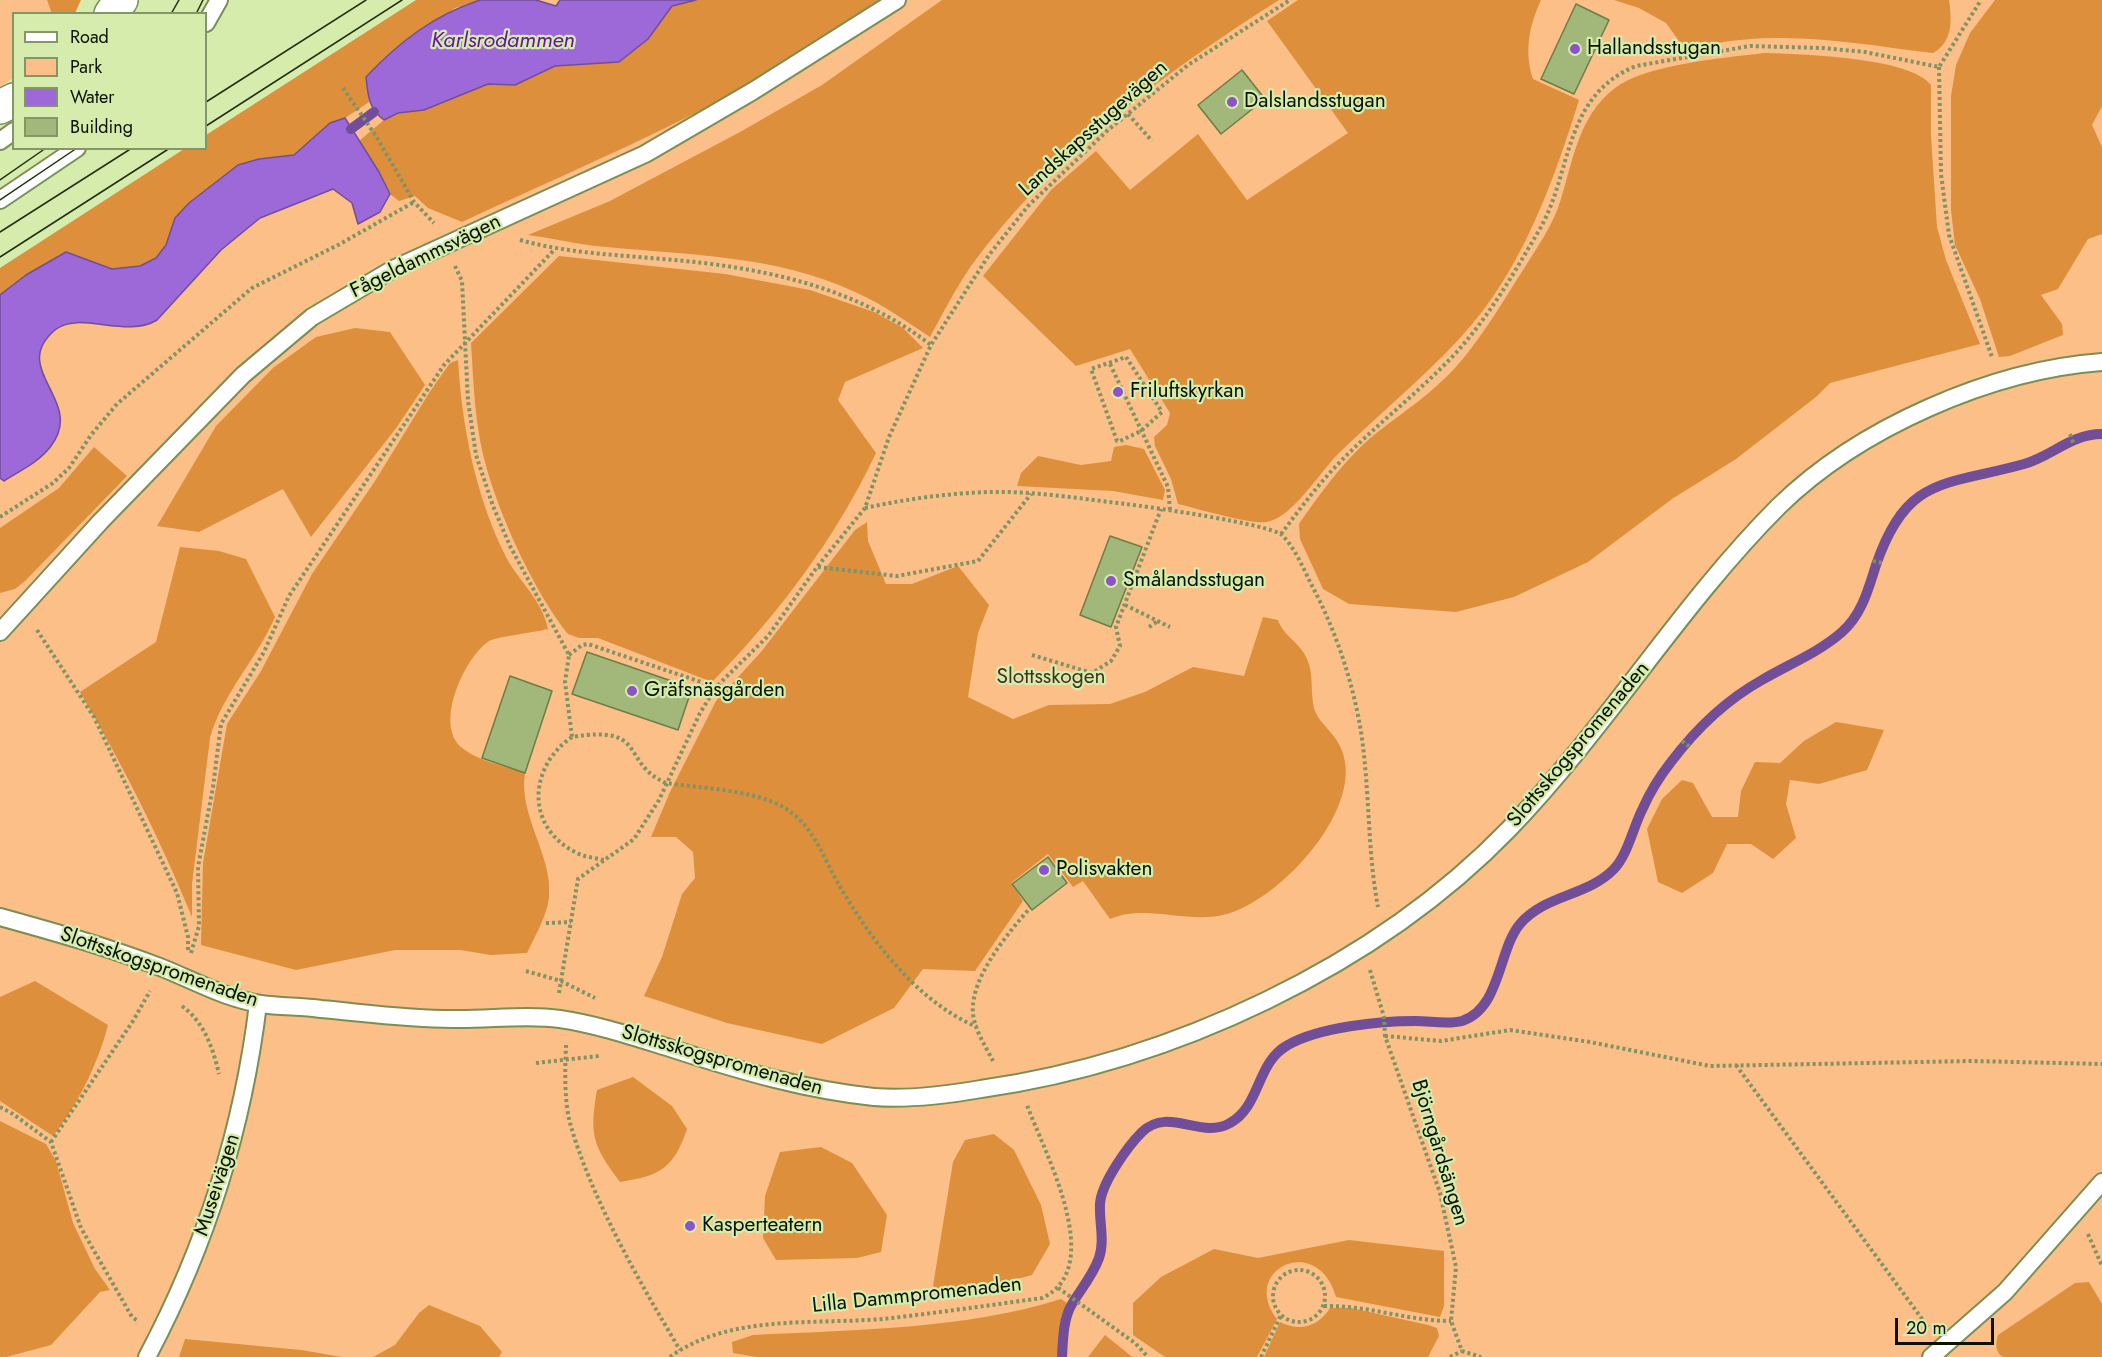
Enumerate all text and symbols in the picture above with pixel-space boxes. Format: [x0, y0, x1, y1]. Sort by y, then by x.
legend [12, 12, 207, 150]
text: Road [70, 24, 109, 50]
water label: Karlsrodammen [431, 29, 575, 55]
place label: Hallandsstugan [1587, 36, 1721, 62]
marker: Hallandsstugan [1568, 42, 1582, 56]
text: Park [70, 54, 102, 80]
street label: Landskapsstugevägen [1015, 56, 1173, 202]
text: Water [70, 84, 114, 110]
place label: Dalslandsstugan [1244, 89, 1386, 115]
marker: Dalslandsstugan [1225, 95, 1239, 109]
text: Building [70, 114, 133, 140]
street label: Fågeldammsvägen [346, 210, 506, 304]
place label: Friluftskyrkan [1130, 379, 1244, 405]
marker: Friluftskyrkan [1111, 385, 1125, 399]
place label: Smålandsstugan [1123, 568, 1265, 594]
marker: Smålandsstugan [1104, 574, 1118, 588]
street label: Slottsskogspromenaden [1502, 657, 1656, 833]
park label: Slottsskogen [996, 665, 1106, 691]
place label: Gräfsnäsgården [644, 678, 785, 704]
marker: Gräfsnäsgården [625, 684, 639, 698]
place label: Polisvakten [1056, 857, 1152, 883]
marker: Polisvakten [1037, 863, 1051, 877]
street label: Slottsskogspromenaden [57, 922, 261, 1014]
street label: Slottsskogspromenaden [619, 1020, 825, 1102]
street label: Björngårdsängen [1405, 1077, 1473, 1229]
street label: Museivägen [190, 1131, 246, 1239]
place label: Kasperteatern [702, 1213, 822, 1239]
marker: Kasperteatern [683, 1219, 697, 1233]
street label: Lilla Dammpromenaden [811, 1272, 1023, 1320]
scale bar [1898, 1306, 1997, 1344]
text: 20 m [1906, 1315, 1946, 1341]

